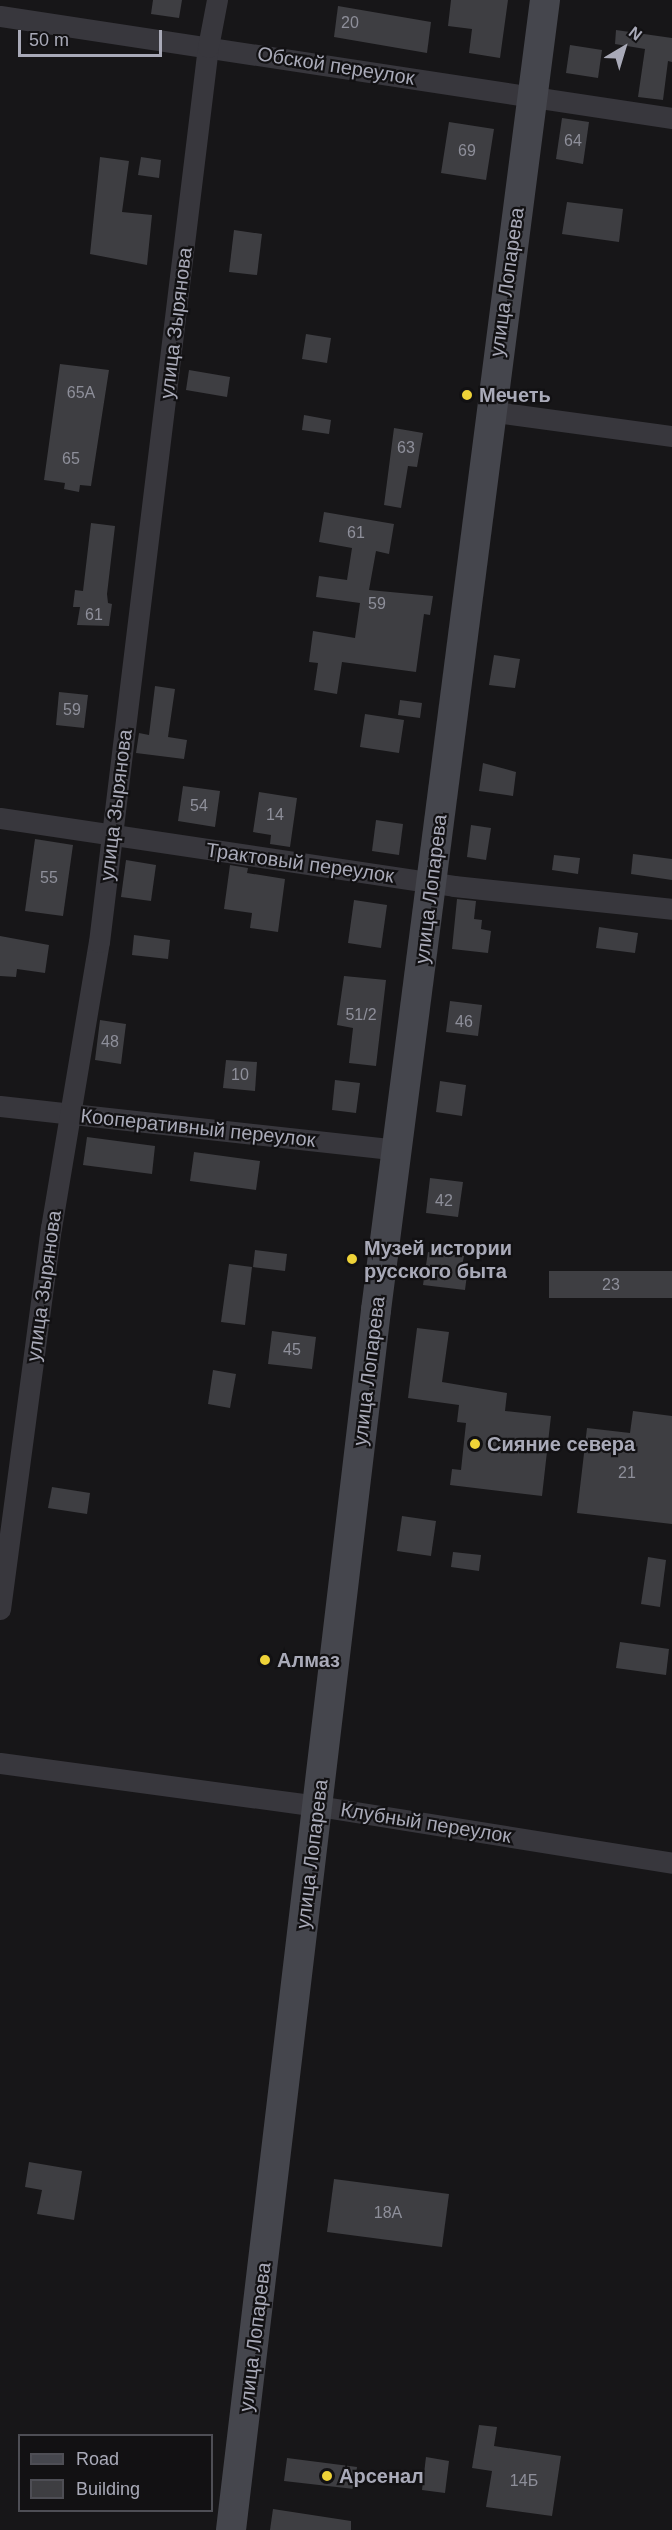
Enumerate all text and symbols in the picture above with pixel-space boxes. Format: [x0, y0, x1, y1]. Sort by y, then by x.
house number: 20 [341, 13, 359, 33]
scale bar [21, 18, 165, 56]
north arrow [594, 18, 654, 78]
text: N [626, 23, 645, 44]
text: 50 m [29, 30, 69, 50]
street label: Обской переулок [256, 42, 416, 90]
house number: 64 [564, 131, 582, 151]
house number: 69 [458, 141, 476, 161]
street label: улица Лопарева [485, 206, 529, 358]
street label: улица Зырянова [155, 246, 197, 400]
house number: 65А [67, 383, 95, 403]
place label: Мечеть [479, 383, 551, 407]
marker: Мечеть [460, 388, 474, 402]
house number: 63 [397, 438, 415, 458]
house number: 65 [62, 449, 80, 469]
house number: 61 [347, 523, 365, 543]
house number: 59 [368, 594, 386, 614]
house number: 61 [85, 605, 103, 625]
house number: 59 [63, 700, 81, 720]
street label: улица Зырянова [95, 728, 137, 882]
house number: 54 [190, 796, 208, 816]
house number: 14 [266, 805, 284, 825]
street label: улица Лопарева [410, 813, 452, 965]
street label: Трактовый переулок [205, 838, 395, 888]
house number: 55 [40, 868, 58, 888]
house number: 51/2 [345, 1005, 377, 1025]
house number: 46 [455, 1012, 473, 1032]
house number: 48 [101, 1032, 119, 1052]
house number: 10 [231, 1065, 249, 1085]
street label: Кооперативный переулок [79, 1104, 317, 1152]
house number: 42 [435, 1191, 453, 1211]
street label: улица Зырянова [22, 1209, 66, 1363]
place label: Музей истории русского быта [364, 1236, 512, 1283]
marker: Музей истории русского быта [345, 1252, 359, 1266]
house number: 23 [602, 1275, 620, 1295]
street label: улица Лопарева [348, 1295, 390, 1447]
house number: 45 [283, 1340, 301, 1360]
place label: Сияние севера [487, 1432, 635, 1456]
marker: Сияние севера [468, 1437, 482, 1451]
house number: 21 [618, 1463, 636, 1483]
place label: Алмаз [277, 1648, 340, 1672]
marker: Алмаз [258, 1653, 272, 1667]
street label: улица Лопарева [291, 1778, 333, 1930]
street label: Клубный переулок [339, 1798, 513, 1848]
house number: 18А [374, 2203, 402, 2223]
street label: улица Лопарева [234, 2261, 276, 2413]
legend [18, 2434, 213, 2512]
text: Road [76, 2449, 119, 2469]
place label: Арсенал [339, 2464, 424, 2488]
marker: Арсенал [320, 2469, 334, 2483]
house number: 14Б [510, 2471, 538, 2491]
text: Building [76, 2479, 140, 2499]

